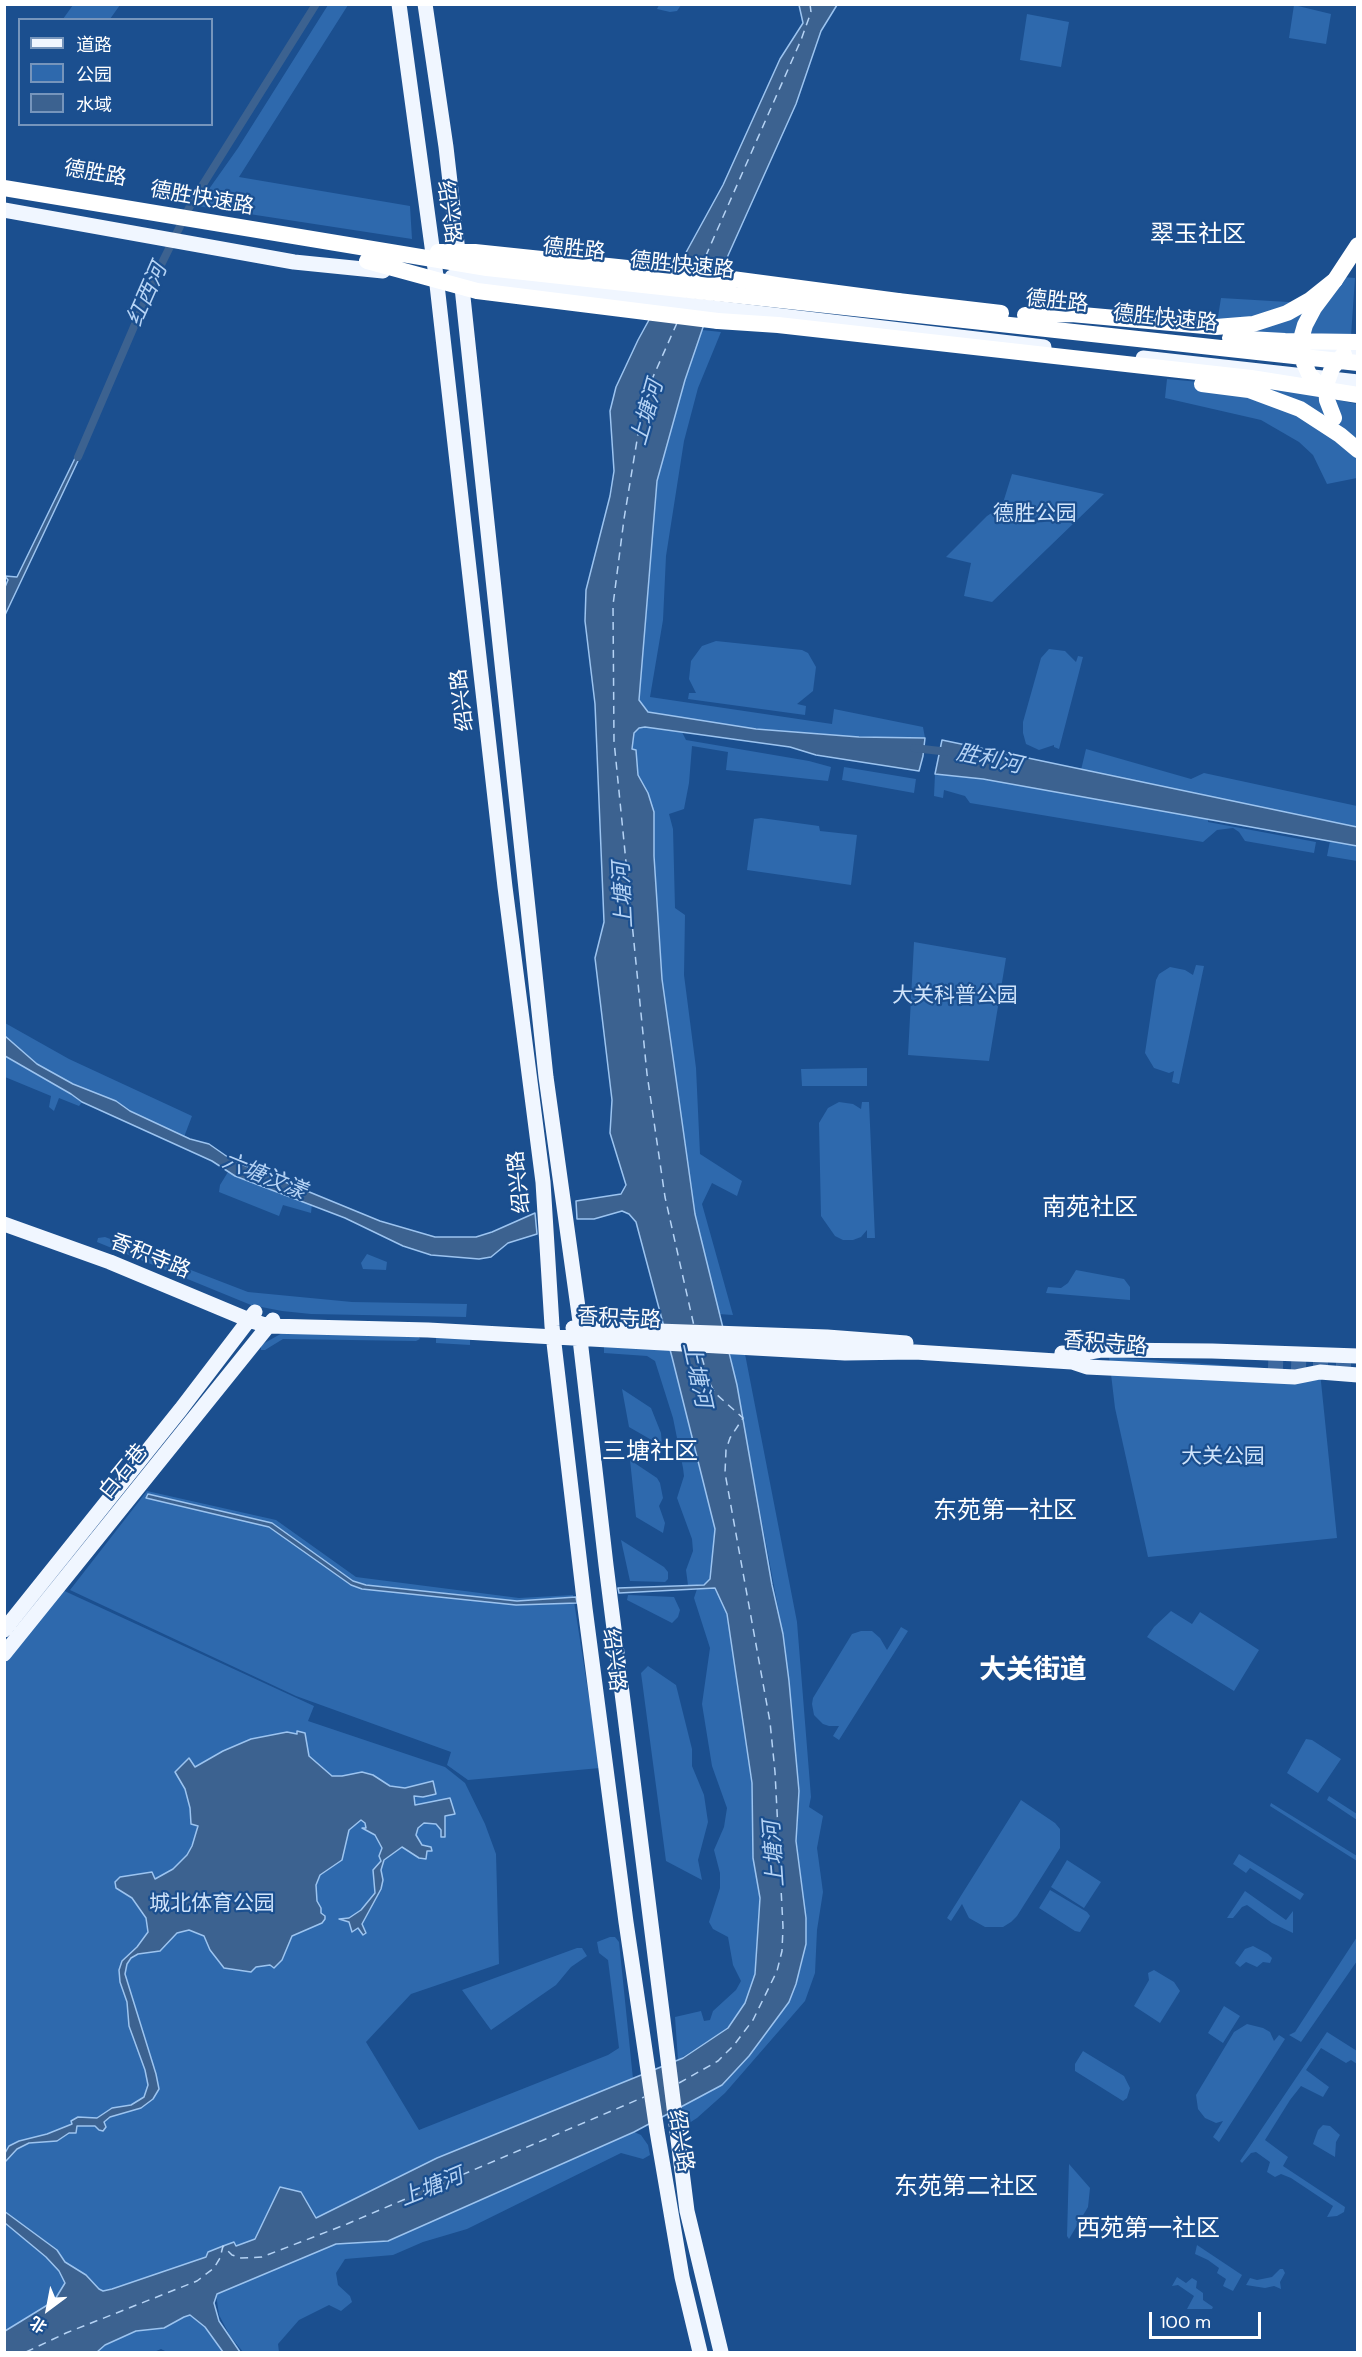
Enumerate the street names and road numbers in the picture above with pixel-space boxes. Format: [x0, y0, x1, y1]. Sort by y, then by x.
street label: 德胜路 [62, 156, 128, 192]
street label: 德胜快速路 [148, 177, 256, 221]
street label: 绍兴路 [431, 179, 465, 245]
street label: 德胜路 [541, 234, 607, 266]
street label: 德胜快速路 [628, 248, 736, 284]
street label: 德胜路 [1024, 286, 1090, 318]
street label: 德胜快速路 [1111, 301, 1219, 337]
street label: 绍兴路 [447, 667, 479, 733]
street label: 绍兴路 [504, 1149, 536, 1215]
street label: 香积寺路 [106, 1230, 194, 1284]
street label: 香积寺路 [576, 1304, 662, 1334]
street label: 香积寺路 [1062, 1328, 1148, 1360]
street label: 白石巷 [94, 1440, 154, 1504]
street label: 绍兴路 [597, 1627, 629, 1693]
street label: 绍兴路 [663, 2108, 697, 2174]

